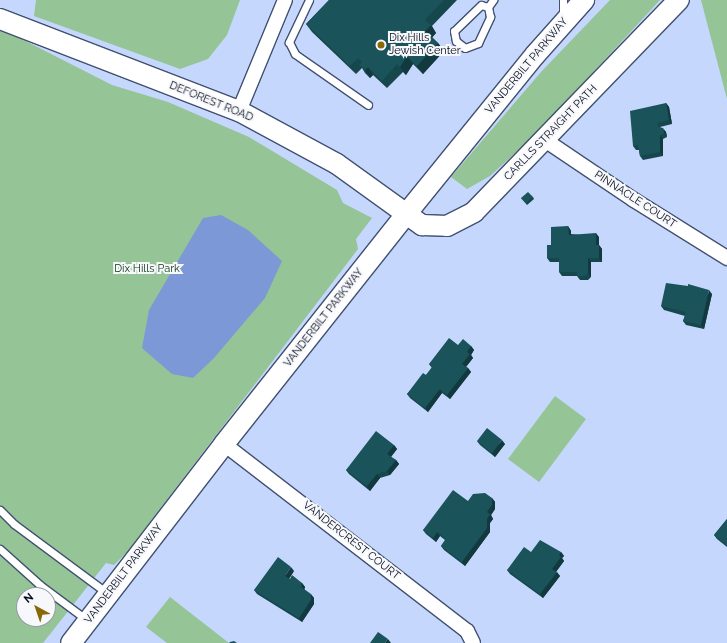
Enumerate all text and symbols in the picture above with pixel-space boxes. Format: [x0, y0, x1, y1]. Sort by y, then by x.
street label: VANDERBILT PARKWAY [483, 15, 571, 117]
place label: Dix Hills Jewish Center [389, 32, 461, 58]
marker: Dix Hills Jewish Center [376, 40, 386, 50]
street label: DEFOREST ROAD [167, 79, 255, 125]
street label: CARLLS STRAIGHT PATH [502, 82, 600, 184]
street label: PINNACLE COURT [592, 169, 678, 231]
park label: Dix Hills Park [114, 262, 180, 276]
street label: VANDERBILT PARKWAY [281, 266, 367, 370]
street label: VANDERCREST COURT [300, 499, 402, 583]
street label: VANDERBILT PARKWAY [82, 521, 166, 627]
north arrow [16, 587, 56, 627]
text: N [21, 591, 36, 606]

